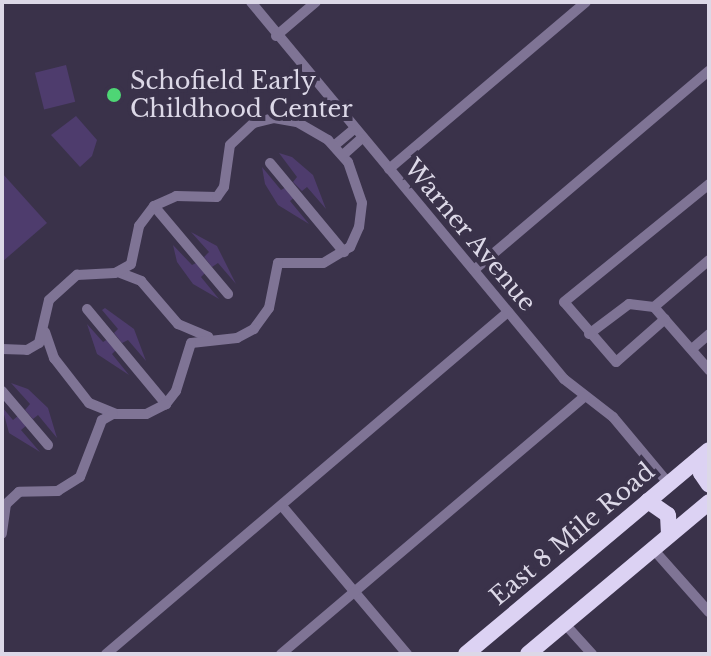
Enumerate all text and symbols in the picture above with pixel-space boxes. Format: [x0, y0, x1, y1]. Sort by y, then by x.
place label: Schofield Early Childhood Center [130, 67, 353, 123]
marker: Schofield Early Childhood Center [105, 86, 123, 104]
street label: Warner Avenue [398, 153, 542, 317]
street label: East 8 Mile Road [484, 457, 660, 611]

